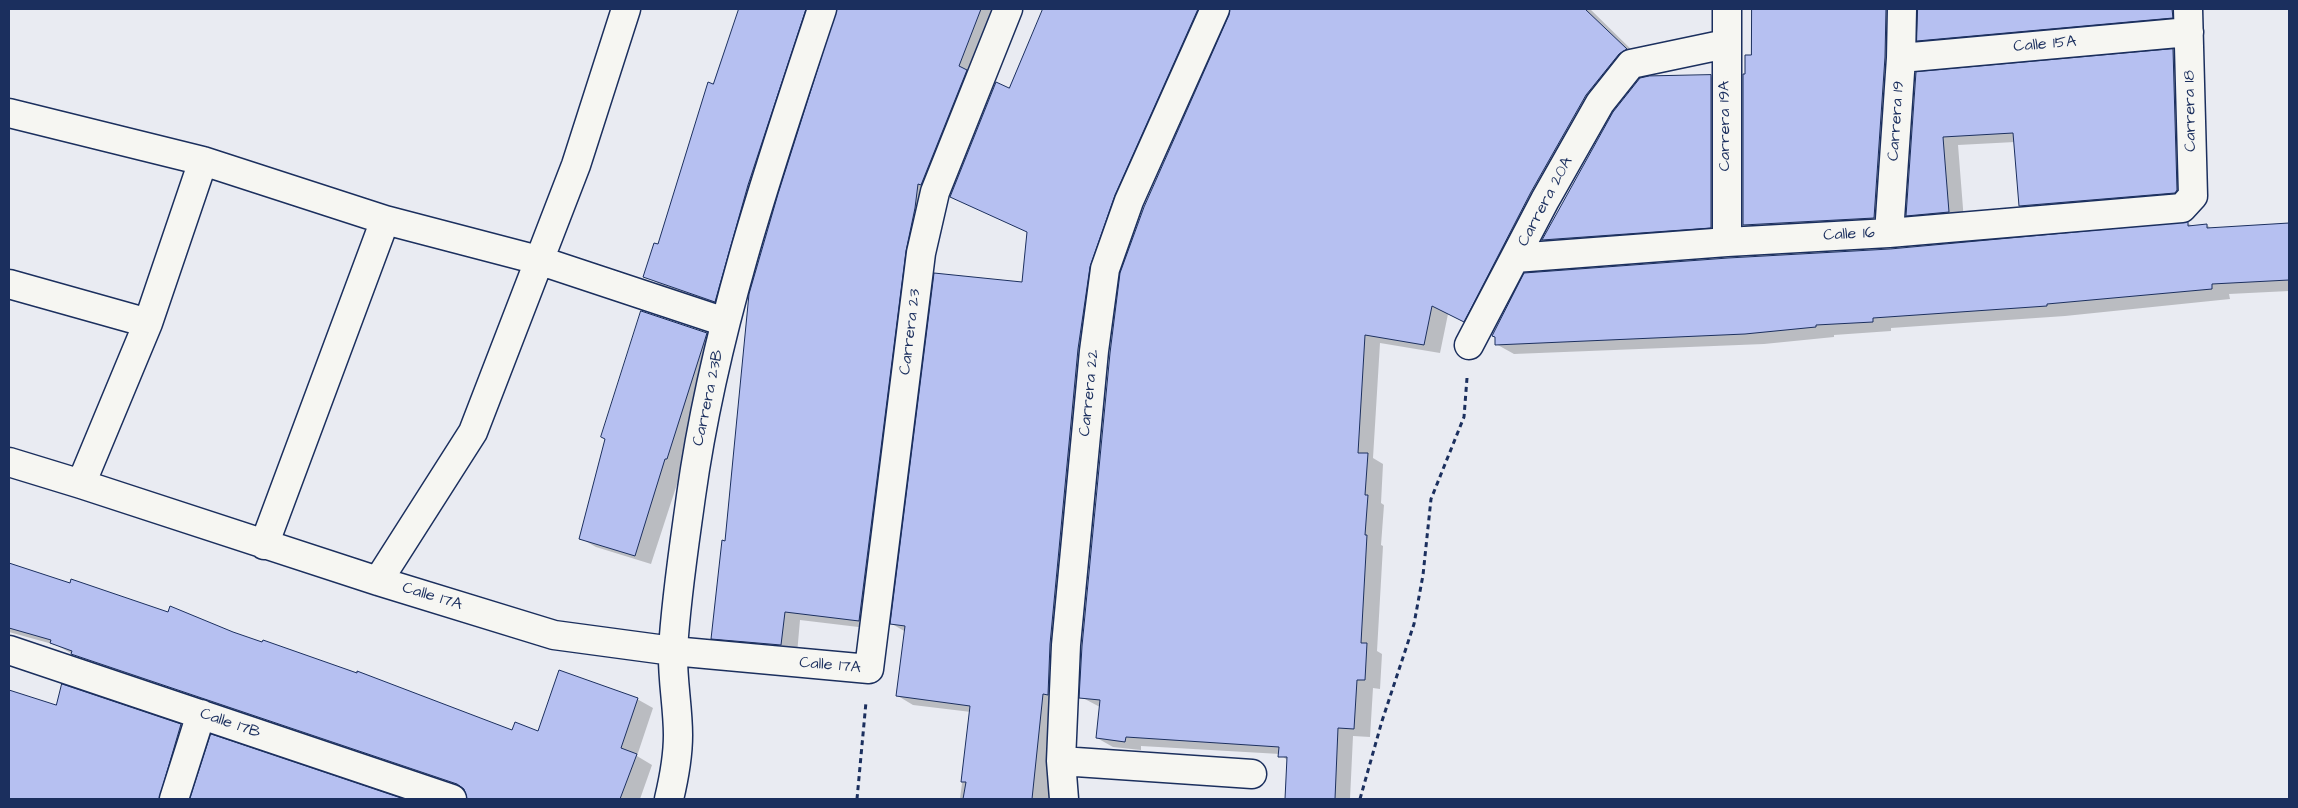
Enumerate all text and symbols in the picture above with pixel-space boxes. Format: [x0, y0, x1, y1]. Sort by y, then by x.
street label: Calle 15A [2013, 33, 2077, 57]
street label: Carrera 18 [2181, 70, 2201, 152]
street label: Carrera 19 [1885, 80, 1909, 162]
street label: Carrera 19A [1716, 81, 1736, 171]
street label: Carrera 20A [1514, 154, 1578, 250]
street label: Calle 16 [1823, 224, 1875, 246]
street label: Carrera 23 [896, 288, 926, 376]
street label: Carrera 23B [689, 348, 729, 448]
street label: Carrera 22 [1076, 349, 1104, 437]
street label: Calle 17A [400, 579, 464, 615]
street label: Calle 17A [798, 654, 862, 678]
street label: Calle 17B [197, 705, 263, 743]

